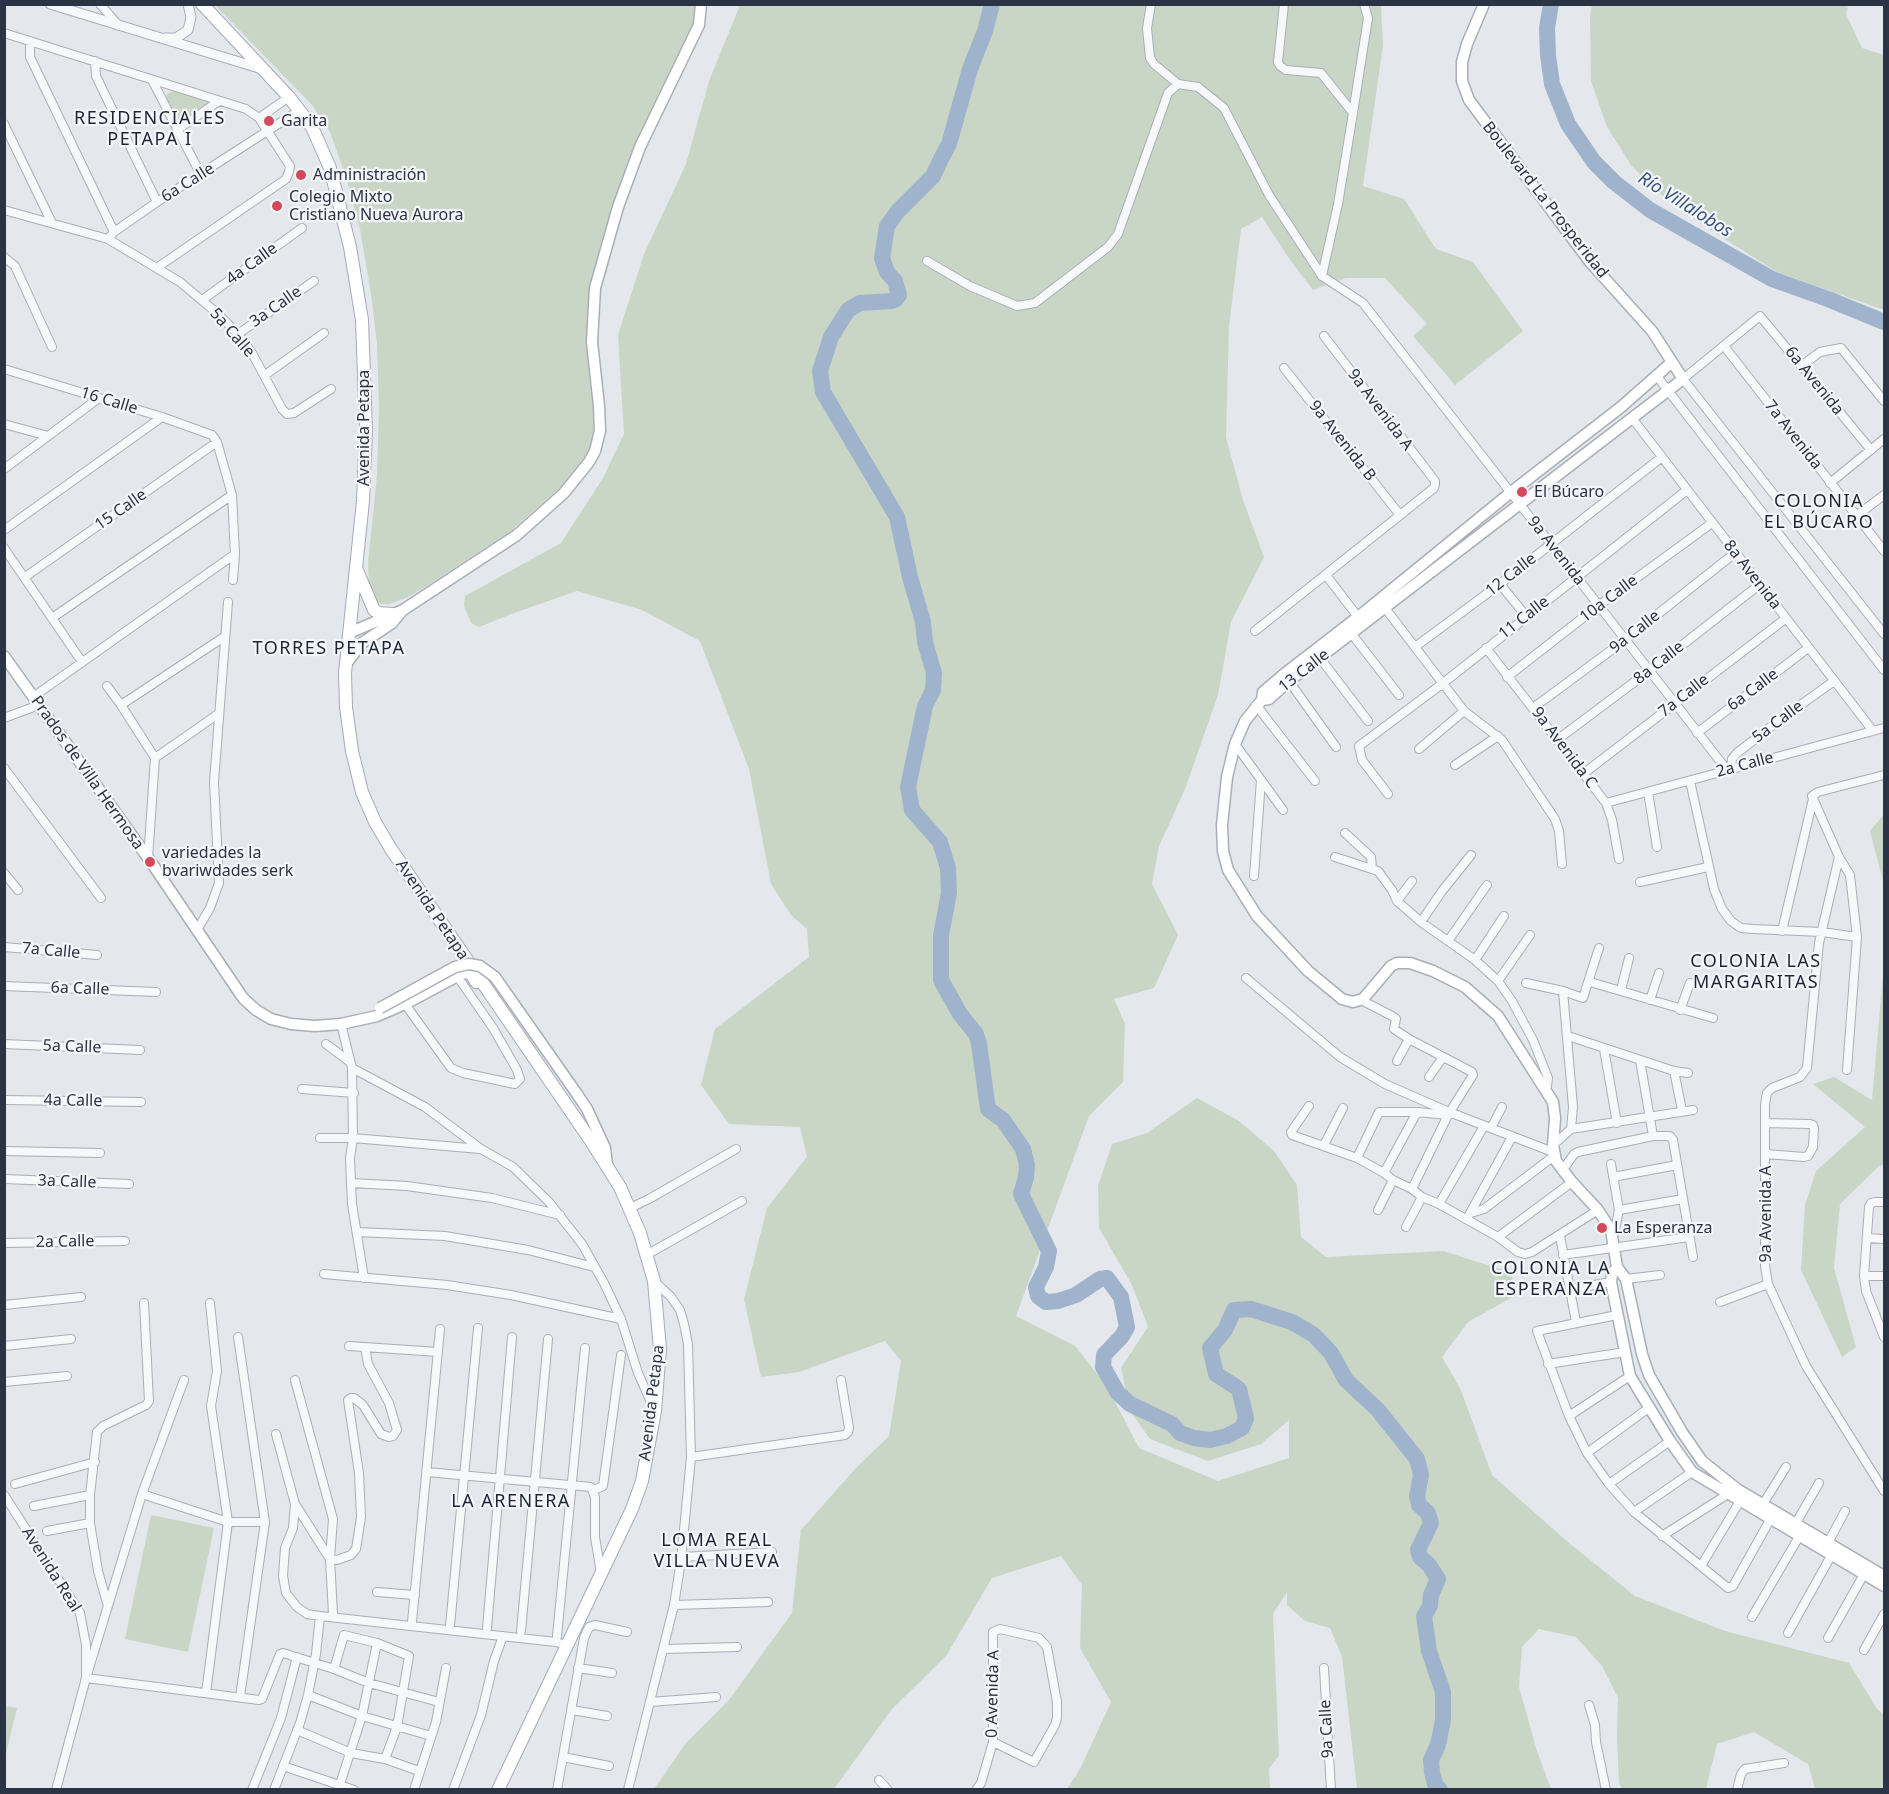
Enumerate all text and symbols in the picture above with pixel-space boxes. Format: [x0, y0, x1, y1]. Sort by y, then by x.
district label: RESIDENCIALES PETAPA I [74, 108, 226, 150]
place label: Garita [281, 111, 327, 131]
marker: Garita [262, 114, 276, 128]
street label: Boulevard La Prosperidad [1478, 118, 1612, 282]
street label: 6a Calle [158, 159, 218, 207]
place label: Administración [313, 165, 426, 185]
water label: Río Villalobos [1634, 167, 1736, 243]
marker: Administración [294, 168, 308, 182]
place label: Colegio Mixto Cristiano Nueva Aurora [289, 187, 463, 225]
marker: Colegio Mixto Cristiano Nueva Aurora [270, 199, 284, 213]
street label: 4a Calle [223, 239, 281, 289]
street label: 3a Calle [246, 282, 306, 332]
street label: 5a Calle [206, 305, 258, 361]
street label: 6a Avenida [1781, 343, 1847, 419]
street label: 9a Avenida A [1343, 366, 1417, 454]
street label: Avenida Petapa [354, 370, 374, 486]
street label: 16 Calle [78, 383, 140, 419]
street label: 9a Avenida B [1305, 397, 1379, 485]
street label: 7a Avenida [1760, 397, 1826, 473]
place label: El Búcaro [1534, 482, 1604, 502]
street label: 15 Calle [91, 485, 151, 535]
marker: El Búcaro [1515, 485, 1529, 499]
district label: COLONIA EL BÚCARO [1764, 491, 1874, 534]
street label: 9a Avenida [1523, 513, 1589, 589]
street label: 8a Avenida [1719, 537, 1785, 613]
street label: 12 Calle [1482, 549, 1540, 601]
street label: 10a Calle [1576, 571, 1642, 627]
street label: 11 Calle [1495, 592, 1553, 644]
street label: 9a Calle [1606, 606, 1664, 658]
street label: 8a Calle [1630, 637, 1688, 689]
district label: TORRES PETAPA [253, 638, 405, 660]
street label: 13 Calle [1275, 645, 1333, 697]
street label: 6a Calle [1724, 665, 1782, 715]
street label: 7a Calle [1655, 670, 1713, 722]
street label: Prados de Villa Hermosa [27, 692, 147, 854]
street label: 5a Calle [1749, 697, 1807, 747]
street label: 9a Avenida C [1527, 704, 1601, 792]
street label: 2a Calle [1714, 748, 1776, 782]
place label: variedades la bvariwdades serk [162, 843, 293, 881]
marker: variedades la bvariwdades serk [143, 855, 157, 869]
street label: Avenida Petapa [391, 856, 473, 964]
street label: 7a Calle [21, 939, 81, 963]
district label: COLONIA LAS MARGARITAS [1690, 951, 1822, 994]
street label: 6a Calle [50, 978, 110, 1000]
street label: 5a Calle [42, 1036, 102, 1058]
street label: 4a Calle [44, 1091, 102, 1111]
street label: 9a Avenida A [1756, 1166, 1776, 1262]
street label: 3a Calle [37, 1171, 97, 1193]
place label: La Esperanza [1614, 1218, 1713, 1238]
marker: La Esperanza [1595, 1221, 1609, 1235]
street label: 2a Calle [36, 1232, 94, 1252]
district label: COLONIA LA ESPERANZA [1491, 1258, 1611, 1300]
street label: Avenida Petapa [635, 1344, 669, 1462]
district label: LA ARENERA [451, 1491, 571, 1513]
street label: Avenida Real [17, 1524, 85, 1616]
district label: LOMA REAL VILLA NUEVA [654, 1530, 780, 1572]
street label: 0 Avenida A [983, 1650, 1003, 1738]
street label: 9a Calle [1316, 1699, 1338, 1759]

